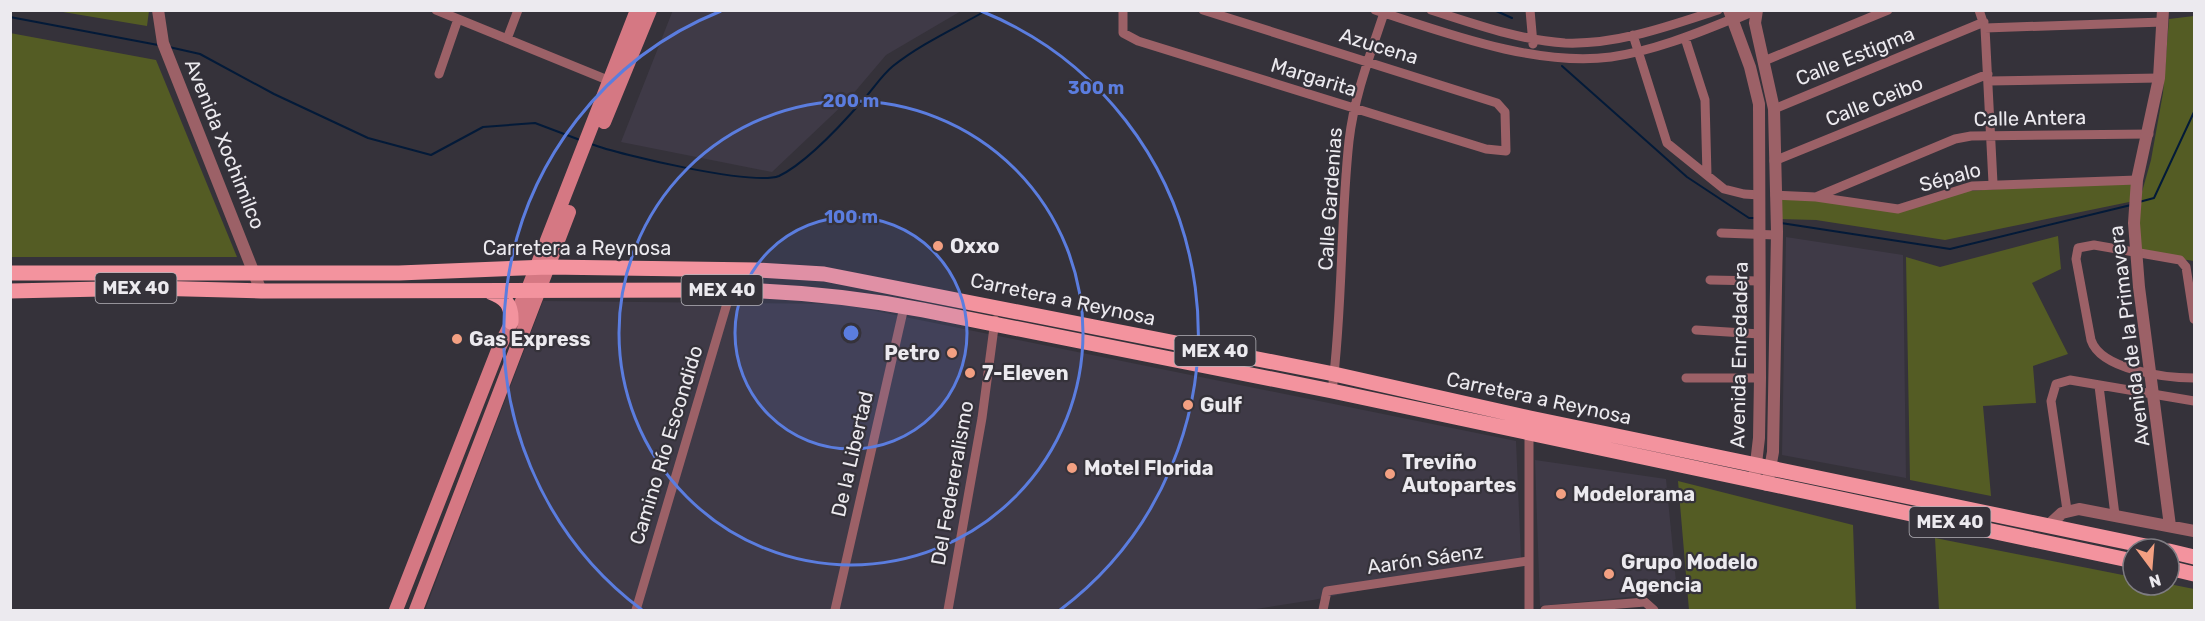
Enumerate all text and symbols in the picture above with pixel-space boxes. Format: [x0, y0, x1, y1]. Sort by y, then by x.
street label: Calle Estigma [1792, 21, 1918, 91]
street label: Azucena [1337, 23, 1421, 69]
street label: Margarita [1268, 53, 1360, 101]
street label: Avenida Xochimilco [180, 55, 270, 233]
street label: Calle Ceibo [1822, 71, 1926, 131]
text: 300 m [1068, 77, 1124, 99]
text: 200 m [823, 90, 879, 112]
street label: Calle Antera [1974, 105, 2086, 131]
street label: Calle Gardenias [1313, 127, 1347, 271]
street label: Sépalo [1916, 157, 1984, 197]
text: 100 m [824, 206, 878, 228]
street label: Avenida de la Primavera [2104, 224, 2154, 448]
place label: Oxxo [950, 234, 999, 258]
street label: Carretera a Reynosa [483, 236, 671, 260]
marker: Oxxo [931, 239, 945, 253]
street label: Avenida Enredadera [1725, 261, 1753, 449]
street label: Carretera a Reynosa [968, 268, 1158, 330]
road number: MEX 40 [96, 273, 176, 303]
road number: MEX 40 [682, 275, 762, 305]
centre of rings [841, 323, 861, 343]
place label: Gas Express [469, 327, 591, 351]
marker: Gas Express [450, 332, 464, 346]
road number: MEX 40 [1174, 336, 1256, 366]
place label: Petro [884, 341, 940, 365]
street label: Camino Río Escondido [624, 343, 708, 547]
marker: Petro [945, 346, 959, 360]
place label: 7-Eleven [982, 361, 1069, 385]
marker: 7-Eleven [963, 366, 977, 380]
street label: Carretera a Reynosa [1444, 367, 1634, 429]
street label: De la Libertad [826, 389, 878, 519]
place label: Gulf [1200, 393, 1242, 417]
marker: Gulf [1181, 398, 1195, 412]
street label: Del Federeralismo [926, 399, 978, 567]
place label: Treviño Autopartes [1402, 450, 1516, 497]
place label: Motel Florida [1084, 456, 1213, 480]
marker: Motel Florida [1065, 461, 1079, 475]
marker: Treviño Autopartes [1383, 467, 1397, 481]
place label: Modelorama [1573, 482, 1695, 506]
marker: Modelorama [1554, 487, 1568, 501]
road number: MEX 40 [1910, 507, 1990, 537]
north arrow [2121, 537, 2181, 597]
street label: Aarón Sáenz [1365, 539, 1485, 579]
place label: Grupo Modelo Agencia [1621, 550, 1758, 597]
marker: Grupo Modelo Agencia [1602, 567, 1616, 581]
text: N [2147, 570, 2163, 592]

